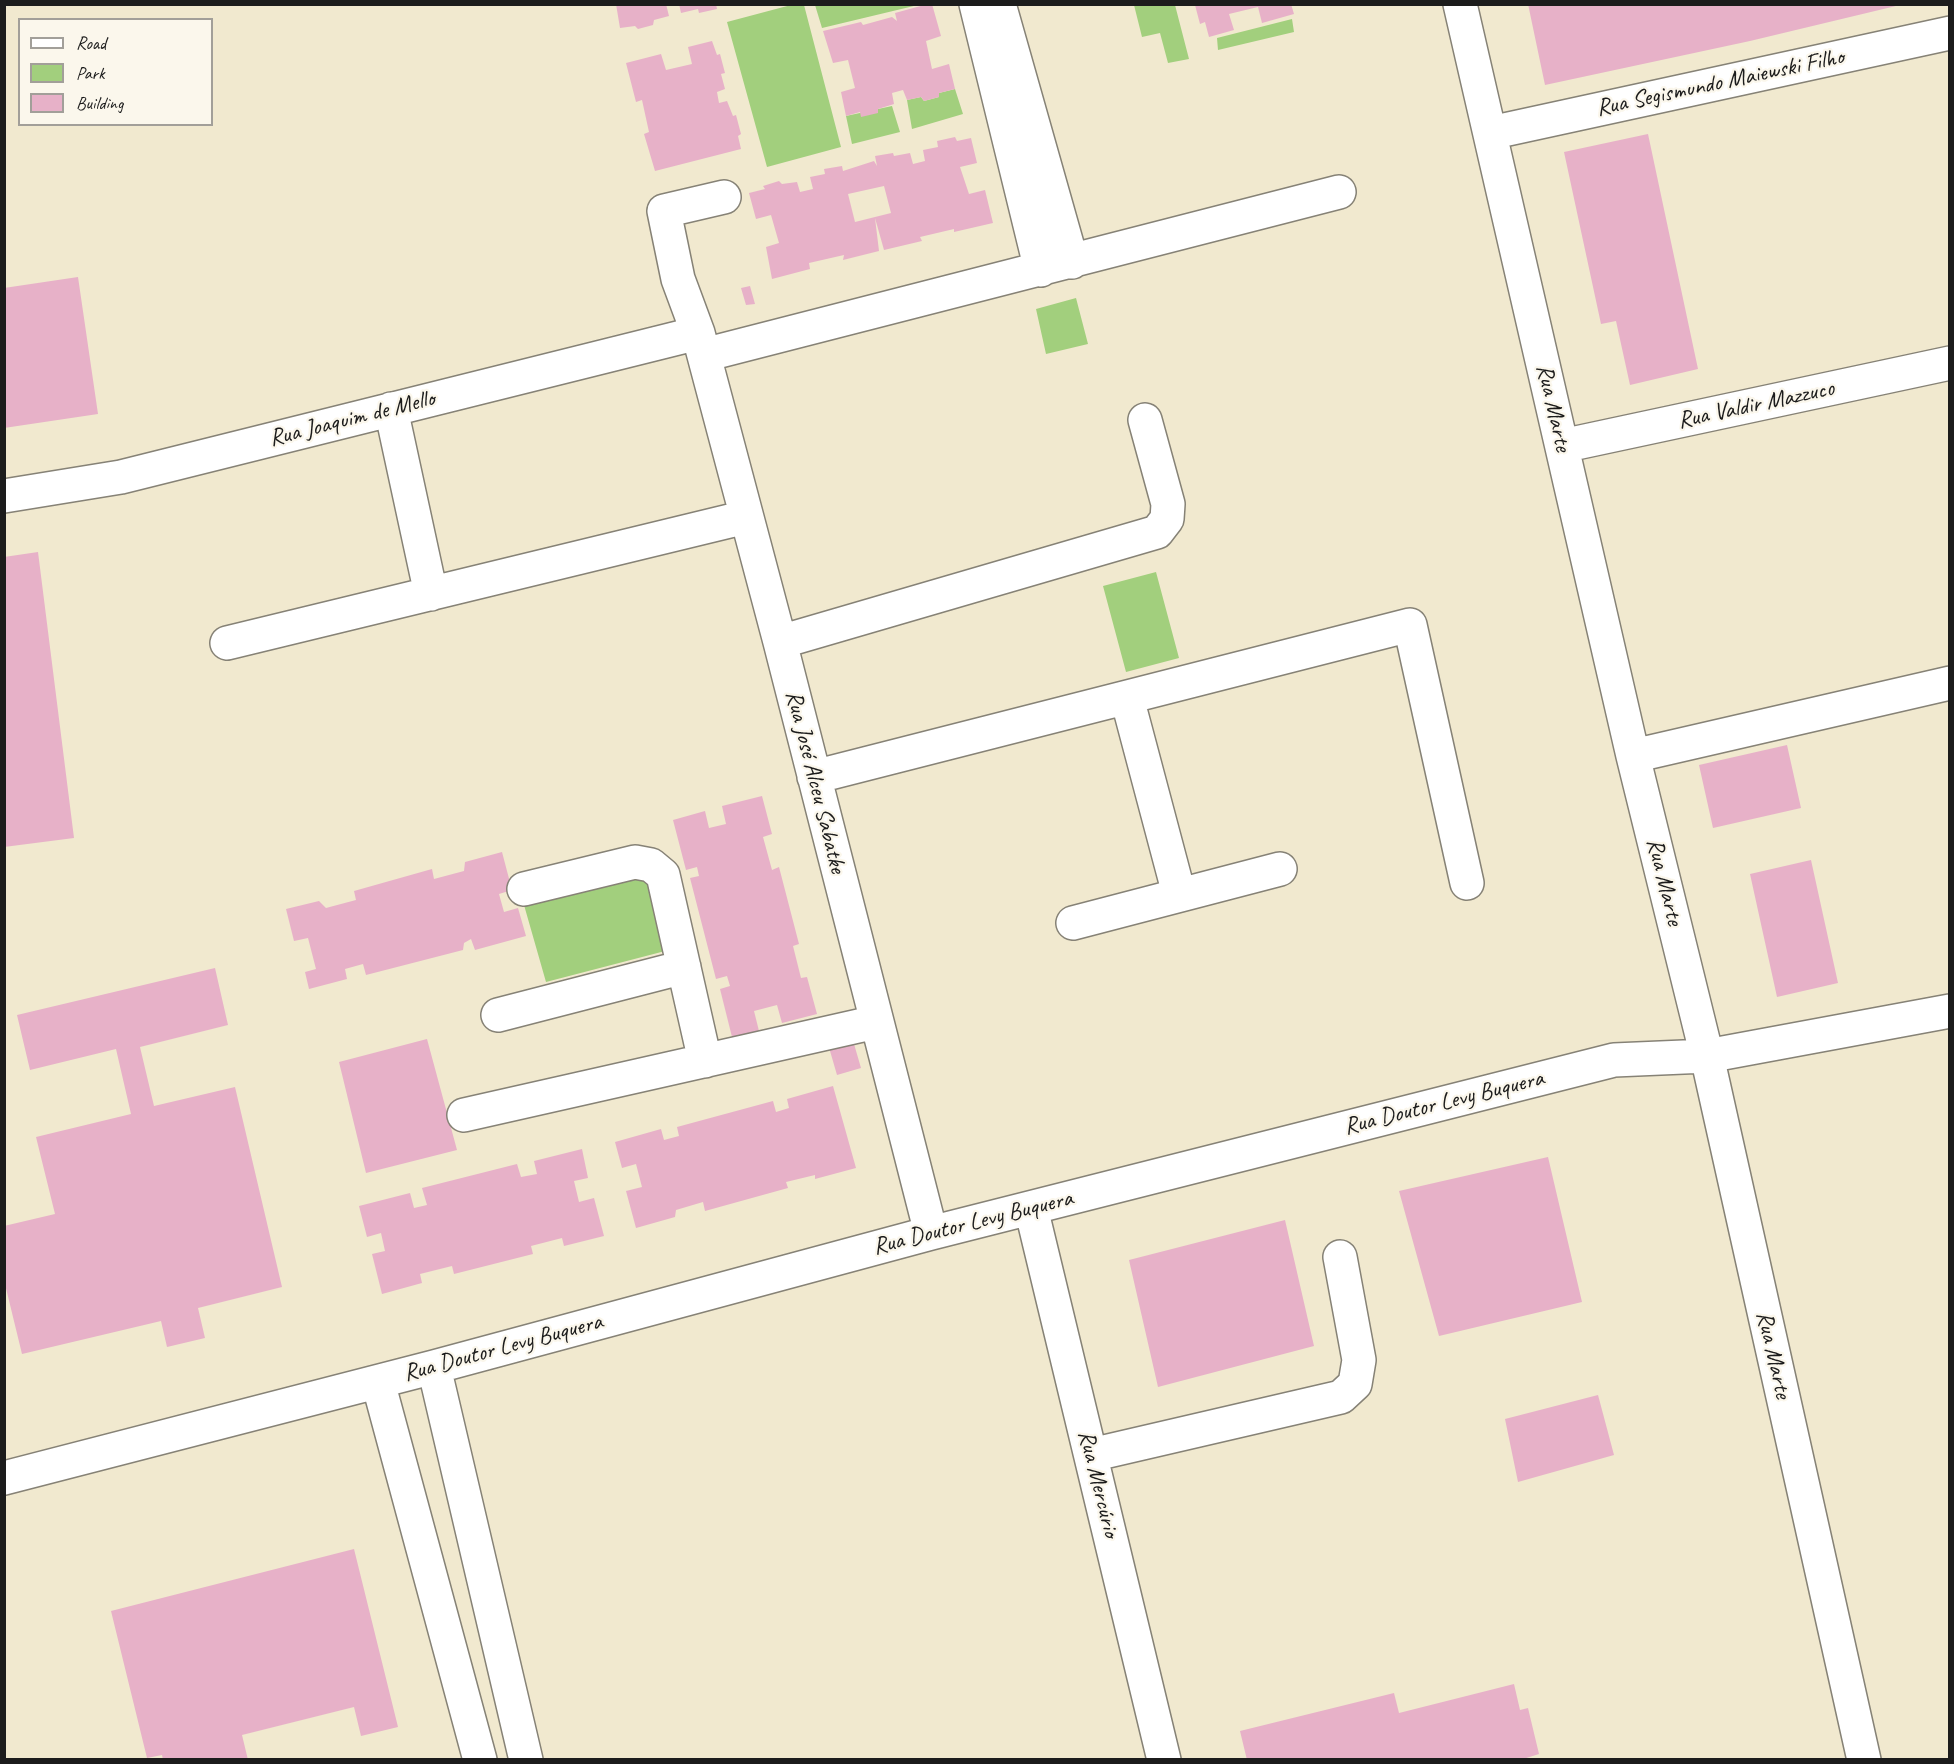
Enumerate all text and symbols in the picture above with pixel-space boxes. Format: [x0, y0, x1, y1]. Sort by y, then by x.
legend [18, 18, 213, 126]
text: Road [76, 32, 106, 54]
street label: Rua Segismundo Maiewski Filho [1594, 43, 1846, 123]
text: Park [76, 62, 105, 84]
text: Building [76, 92, 123, 114]
street label: Rua Marte [1529, 362, 1577, 454]
street label: Rua Valdir Mazzuco [1675, 374, 1837, 436]
street label: Rua Joaquim de Mello [266, 385, 438, 453]
street label: Rua José Alceu Sabatke [778, 688, 852, 876]
street label: Rua Marte [1639, 836, 1689, 928]
street label: Rua Doutor Levy Buquera [1341, 1064, 1547, 1142]
street label: Rua Doutor Levy Buquera [870, 1184, 1076, 1262]
street label: Rua Doutor Levy Buquera [400, 1308, 606, 1388]
street label: Rua Marte [1749, 1309, 1797, 1401]
street label: Rua Mercúrio [1071, 1428, 1125, 1540]

